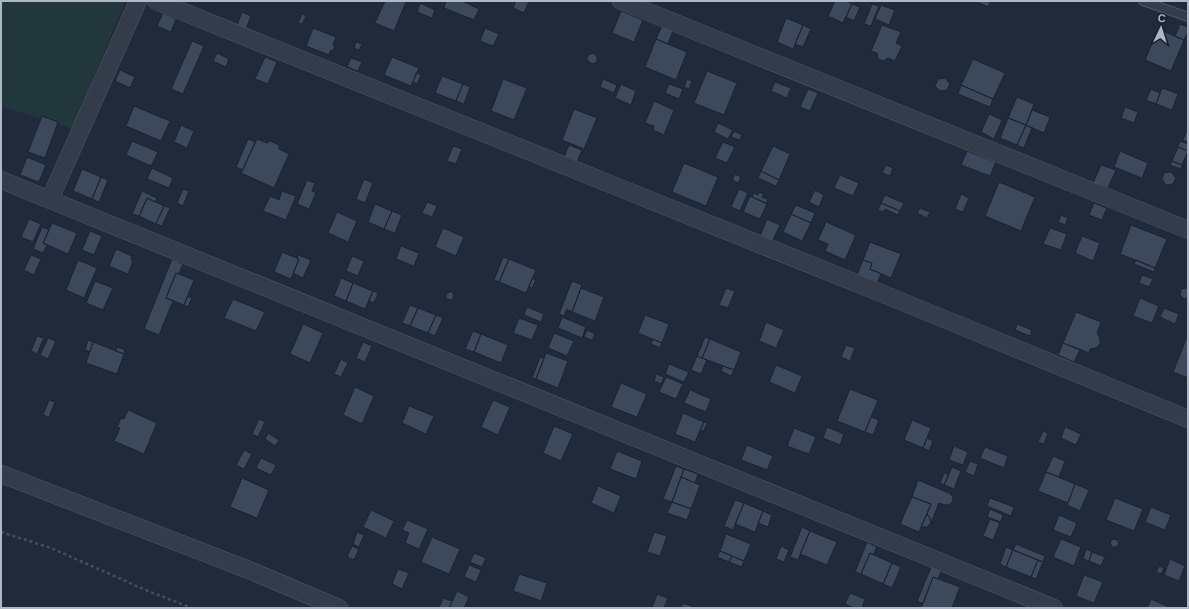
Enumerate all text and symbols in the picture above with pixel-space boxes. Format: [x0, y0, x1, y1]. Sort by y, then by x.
north arrow [1141, 8, 1181, 48]
text: С [1157, 11, 1166, 25]

